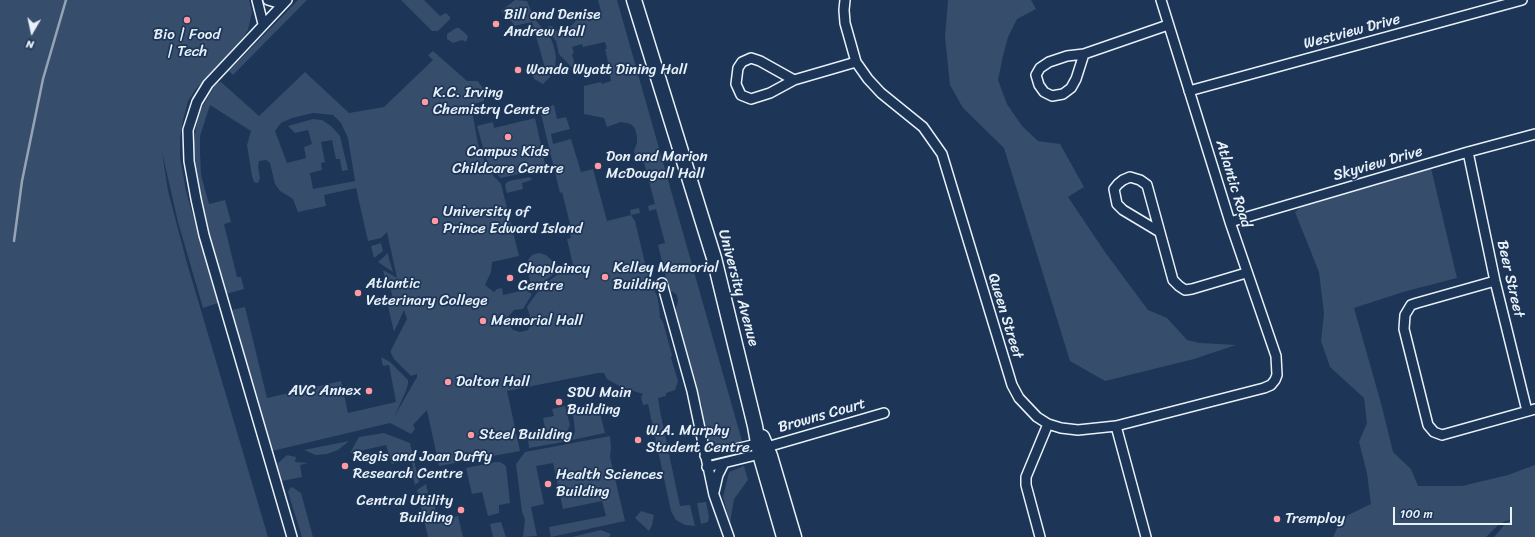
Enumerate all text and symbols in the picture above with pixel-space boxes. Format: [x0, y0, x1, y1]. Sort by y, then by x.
place label: Bill and Denise Andrew Hall [504, 6, 601, 41]
street label: Westview Drive [1302, 10, 1402, 54]
north arrow [12, 12, 52, 52]
marker: Bio | Food | Tech [182, 15, 192, 25]
marker: Bill and Denise Andrew Hall [491, 19, 501, 29]
place label: Bio | Food | Tech [154, 26, 220, 61]
text: N [25, 34, 35, 54]
place label: Wanda Wyatt Dining Hall [526, 61, 687, 79]
marker: Wanda Wyatt Dining Hall [513, 65, 523, 75]
place label: K.C. Irving Chemistry Centre [433, 84, 550, 119]
marker: K.C. Irving Chemistry Centre [420, 97, 430, 107]
marker: Campus Kids Childcare Centre [503, 132, 513, 142]
street label: Atlantic Road [1211, 138, 1255, 230]
place label: Campus Kids Childcare Centre [452, 143, 564, 178]
street label: Skyview Drive [1331, 143, 1425, 185]
place label: Don and Marion McDougall Hall [606, 148, 708, 183]
marker: Don and Marion McDougall Hall [593, 161, 603, 171]
place label: University of Prince Edward Island [443, 203, 582, 238]
marker: University of Prince Edward Island [430, 216, 440, 226]
street label: University Avenue [714, 228, 762, 348]
street label: Beer Street [1492, 239, 1528, 319]
place label: Kelley Memorial Building [613, 259, 719, 294]
place label: Chaplaincy Centre [518, 260, 590, 295]
street label: Queen Street [983, 271, 1027, 361]
marker: Kelley Memorial Building [600, 272, 610, 282]
marker: Chaplaincy Centre [505, 273, 515, 283]
place label: Atlantic Veterinary College [366, 275, 488, 310]
marker: Atlantic Veterinary College [353, 288, 363, 298]
place label: Memorial Hall [491, 312, 583, 330]
marker: Memorial Hall [478, 316, 488, 326]
place label: Dalton Hall [456, 373, 530, 391]
marker: Dalton Hall [443, 377, 453, 387]
place label: AVC Annex [289, 382, 361, 400]
place label: SDU Main Building [567, 384, 631, 419]
marker: AVC Annex [364, 386, 374, 396]
street label: Browns Court [776, 395, 868, 437]
marker: SDU Main Building [554, 397, 564, 407]
place label: W.A. Murphy Student Centre [646, 422, 750, 457]
place label: Steel Building [479, 426, 572, 444]
marker: Steel Building [466, 430, 476, 440]
marker: W.A. Murphy Student Centre [633, 435, 643, 445]
place label: Regis and Joan Duffy Research Centre [353, 448, 492, 483]
marker: Regis and Joan Duffy Research Centre [340, 461, 350, 471]
place label: Health Sciences Building [556, 466, 663, 501]
marker: Health Sciences Building [543, 479, 553, 489]
place label: Central Utility Building [357, 492, 453, 527]
scale bar [1395, 499, 1514, 525]
text: 100 m [1400, 503, 1433, 525]
marker: Central Utility Building [456, 505, 466, 515]
place label: Tremploy [1285, 510, 1345, 528]
marker: Tremploy [1272, 514, 1282, 524]

